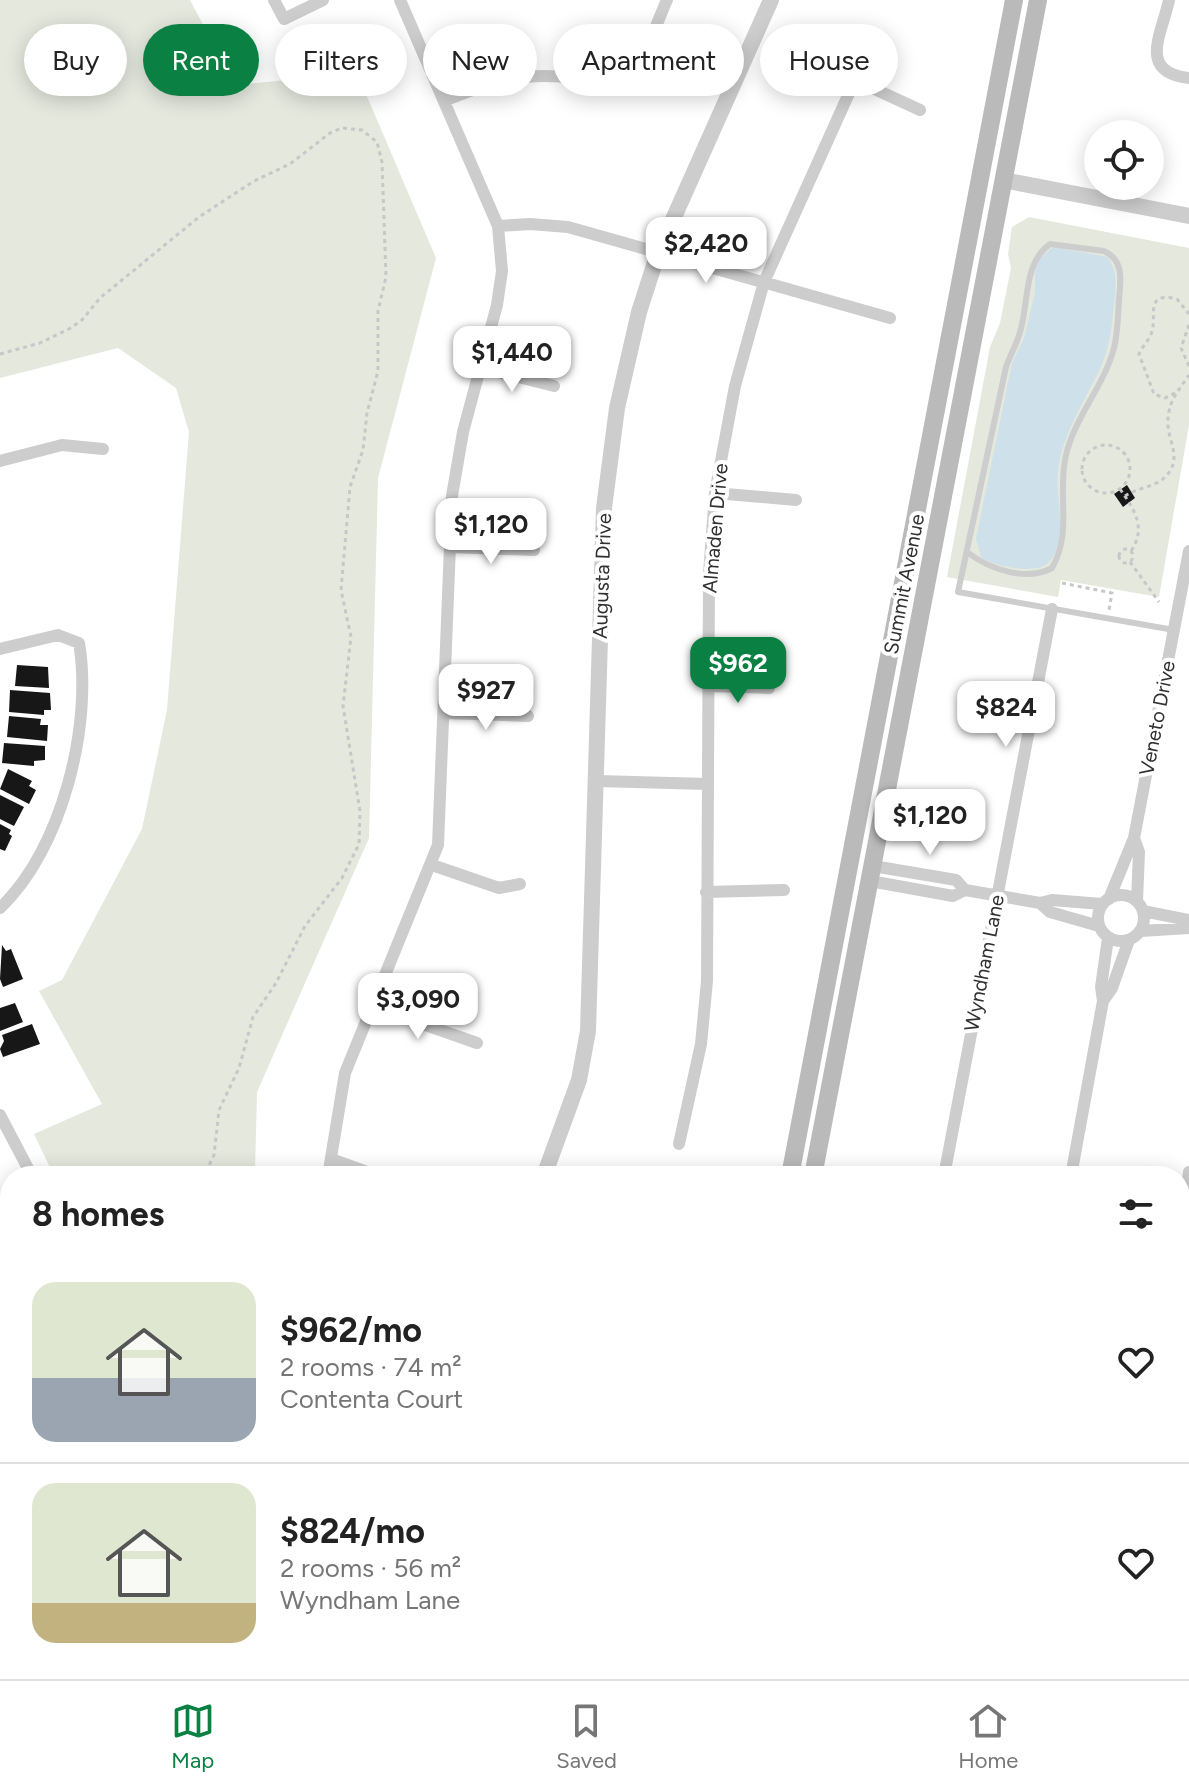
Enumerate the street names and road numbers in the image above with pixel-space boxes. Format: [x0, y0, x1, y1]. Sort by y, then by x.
street label: Almaden Drive [697, 462, 733, 594]
street label: Summit Avenue [879, 512, 929, 656]
street label: Augusta Drive [588, 513, 616, 639]
street label: Veneto Drive [1134, 659, 1180, 777]
street label: Wyndham Lane [959, 893, 1009, 1033]

